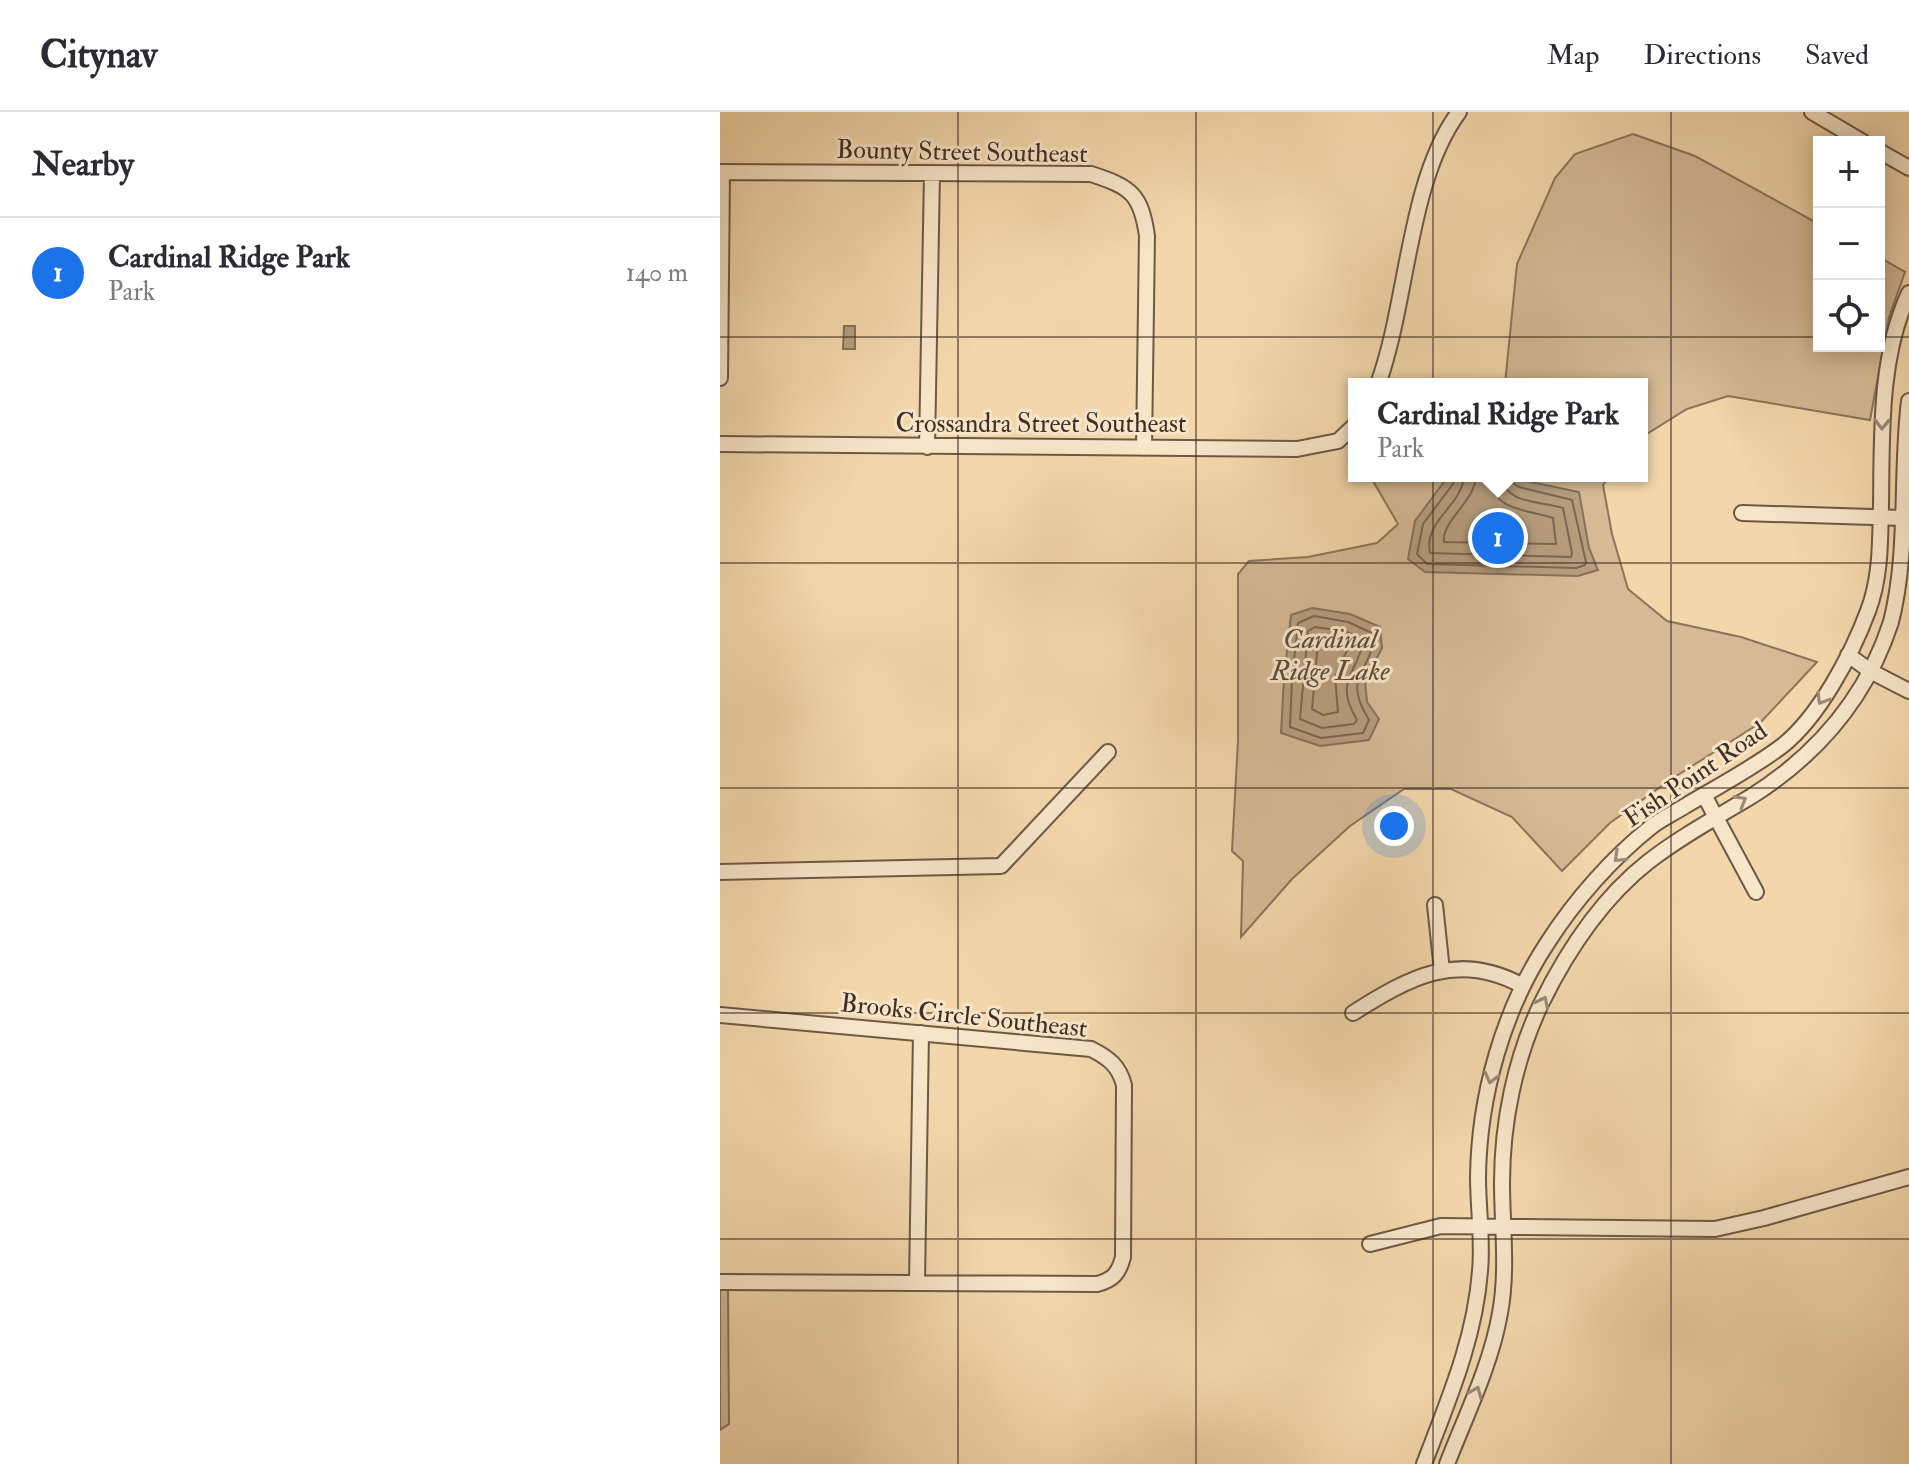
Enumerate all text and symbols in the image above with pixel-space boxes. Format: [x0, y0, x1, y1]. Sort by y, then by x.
text: Citynav [40, 31, 157, 79]
text: Map [1547, 38, 1600, 73]
text: Directions [1644, 38, 1761, 73]
text: Saved [1805, 38, 1869, 73]
street label: Bounty Street Southeast [836, 134, 1088, 170]
map controls [1813, 136, 1885, 352]
button: + [1813, 136, 1885, 208]
text: Nearby [32, 143, 134, 186]
button: − [1813, 208, 1885, 280]
text: Cardinal Ridge Park [108, 239, 350, 276]
text: 1 [53, 257, 63, 289]
text: 140 m [626, 257, 688, 289]
text: Park [108, 276, 155, 308]
button: locate [1813, 280, 1885, 352]
popup [1348, 378, 1648, 482]
text: Cardinal Ridge Park [1377, 396, 1619, 433]
street label: Crossandra Street Southeast [896, 408, 1186, 440]
one-way arrow [1873, 418, 1891, 431]
text: Park [1377, 433, 1424, 465]
pin: 1 [1472, 508, 1524, 568]
water label: Cardinal Ridge Lake [1269, 622, 1390, 689]
one-way arrow [1816, 690, 1832, 705]
street label: Fish Point Road [1618, 715, 1774, 835]
one-way arrow [1733, 795, 1747, 811]
your location [1374, 806, 1414, 846]
one-way arrow [1614, 848, 1628, 862]
street label: Brooks Circle Southeast [839, 987, 1089, 1045]
one-way arrow [1533, 996, 1549, 1010]
one-way arrow [1484, 1071, 1501, 1085]
one-way arrow [1467, 1386, 1483, 1400]

